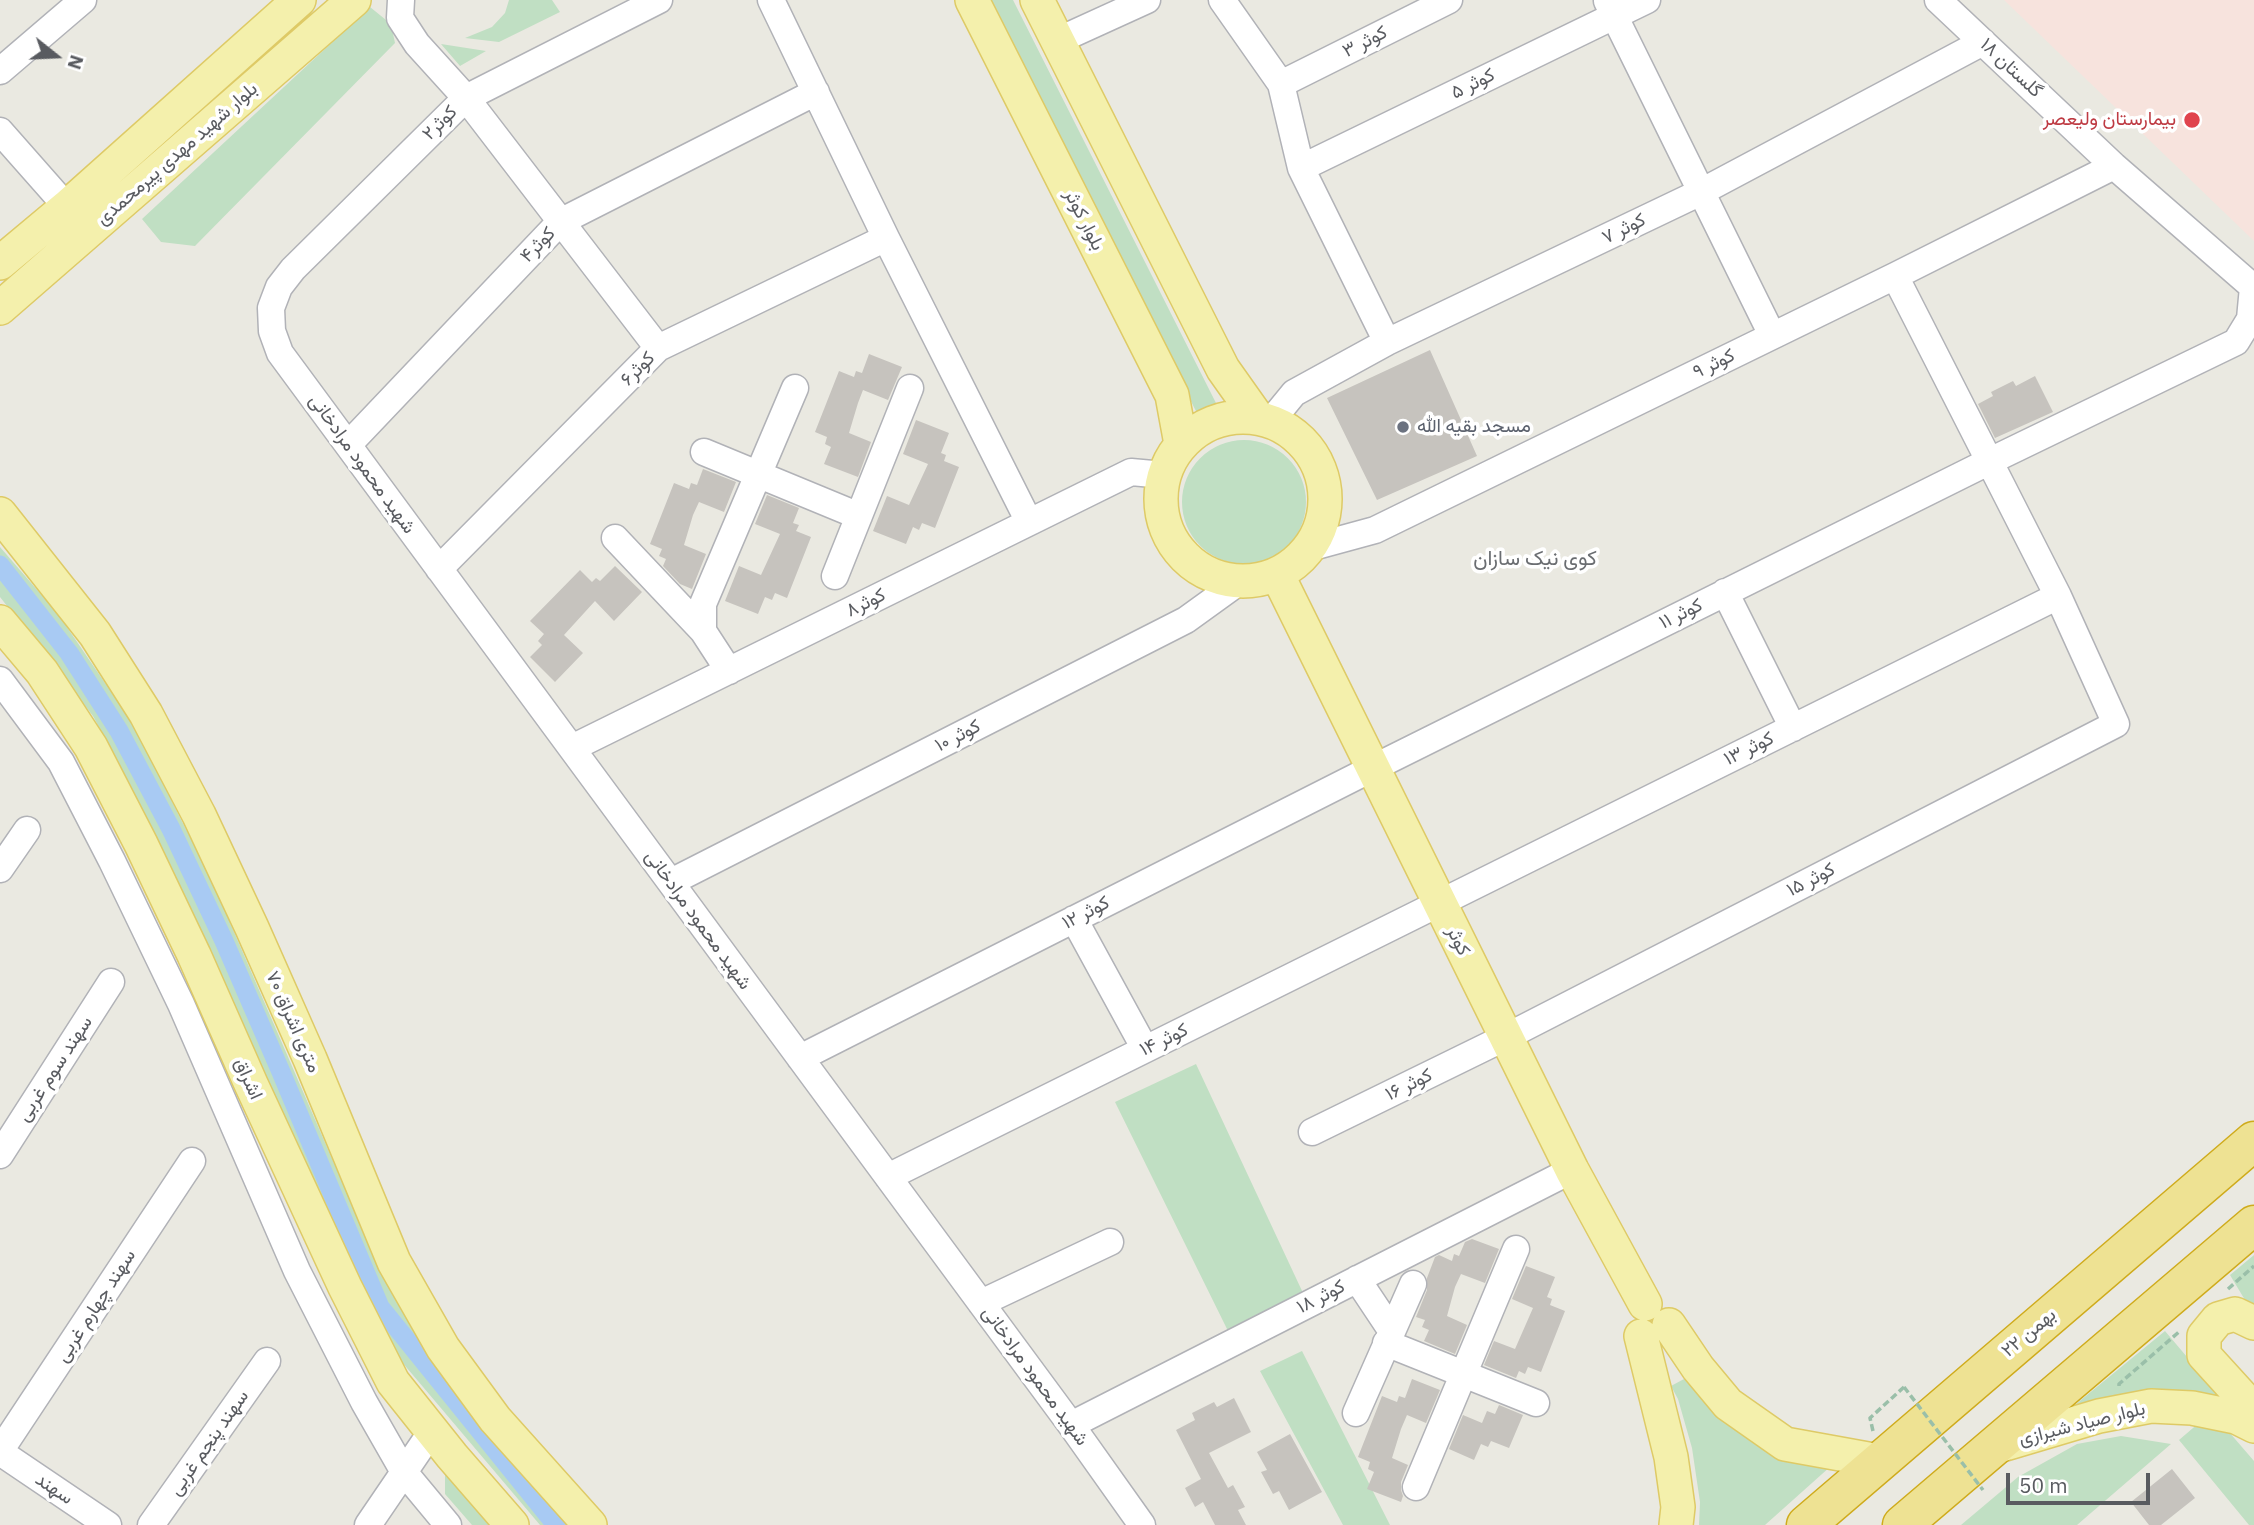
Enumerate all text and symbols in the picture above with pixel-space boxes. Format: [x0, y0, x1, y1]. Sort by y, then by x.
north arrow [21, 21, 91, 91]
street label: کوثر ۳ [1339, 21, 1391, 63]
street label: گلستان ۱۸ [1975, 33, 2047, 103]
text: N [62, 52, 90, 73]
street label: کوثر ۵ [1447, 64, 1499, 104]
street label: بلوار شهید مهدی پیرمحمدی [92, 78, 262, 230]
street label: کوثر۲ [418, 101, 462, 145]
place label: بیمارستان ولیعصر [2043, 109, 2176, 131]
marker: بیمارستان ولیعصر [2182, 110, 2202, 130]
street label: بلوار کوثر [1059, 186, 1109, 254]
street label: کوثر ۷ [1598, 209, 1650, 249]
street label: کوثر۴ [516, 222, 560, 268]
street label: کوثر ۹ [1689, 344, 1739, 384]
street label: کوثر۶ [616, 347, 660, 391]
street label: شهید محمود مرادخانی [304, 390, 420, 538]
place label: مسجد بقیه الله [1417, 416, 1531, 438]
marker: مسجد بقیه الله [1395, 419, 1411, 435]
district label: کوی نیک سازان [1473, 546, 1597, 572]
street label: کوثر۸ [842, 584, 890, 622]
street label: کوثر ۱۱ [1656, 594, 1706, 634]
street label: کوثر ۱۰ [931, 715, 985, 757]
street label: کوثر ۱۳ [1720, 727, 1778, 771]
street label: شهید محمود مرادخانی [640, 846, 756, 994]
street label: ۱۵ کوثر [1783, 858, 1839, 902]
street label: کوثر ۱۲ [1059, 892, 1113, 934]
street label: کوثر [1441, 922, 1475, 960]
street label: ۷۰ متری اشراق [260, 968, 326, 1076]
street label: سهند سوم غربی [12, 1012, 98, 1126]
street label: کوثر ۱۴ [1136, 1019, 1192, 1061]
street label: اشراق [229, 1055, 267, 1103]
street label: کوثر ۱۶ [1382, 1064, 1436, 1106]
street label: سهند چهارم غربی [51, 1245, 141, 1367]
street label: کوثر ۱۸ [1293, 1275, 1349, 1319]
street label: شهید محمود مرادخانی [977, 1302, 1093, 1450]
street label: ۲۲ بهمن [1997, 1304, 2061, 1362]
street label: سهند پنجم غربی [164, 1386, 254, 1500]
street label: بلوار صیاد شیرازی [2016, 1397, 2148, 1451]
scale bar [2009, 1458, 2152, 1502]
street label: سهند [31, 1468, 77, 1510]
text: 50 m [2019, 1471, 2068, 1499]

